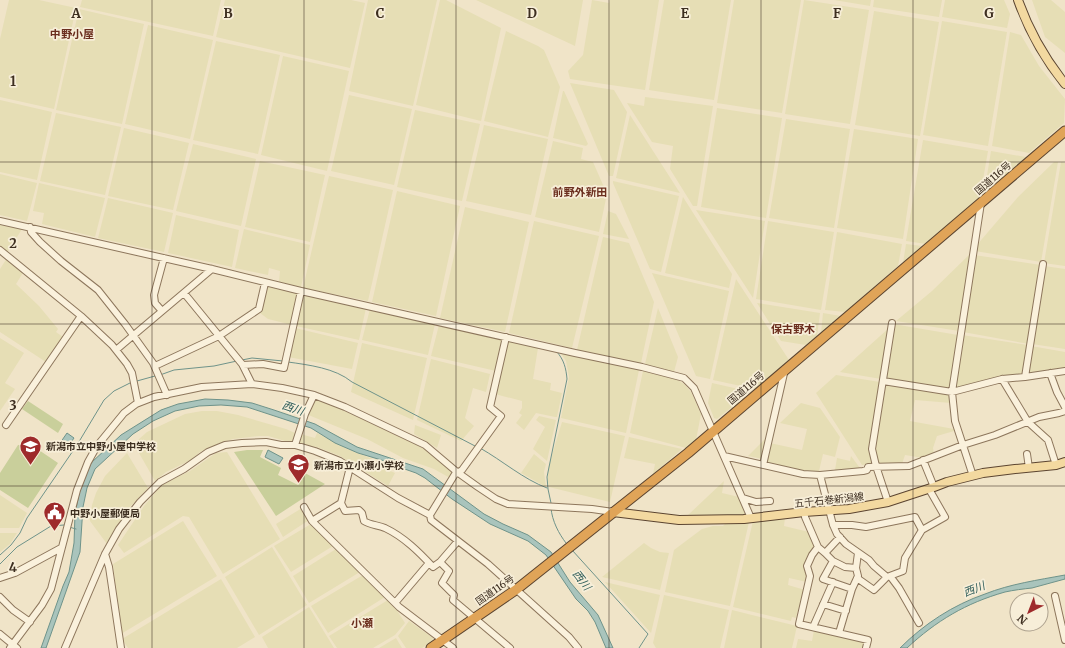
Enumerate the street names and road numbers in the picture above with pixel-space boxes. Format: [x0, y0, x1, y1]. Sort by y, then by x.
street label: 国道116号 [972, 159, 1014, 197]
street label: 国道116号 [725, 369, 767, 407]
street label: 五千石巻新潟線 [794, 490, 864, 510]
street label: 国道116号 [473, 572, 517, 608]

